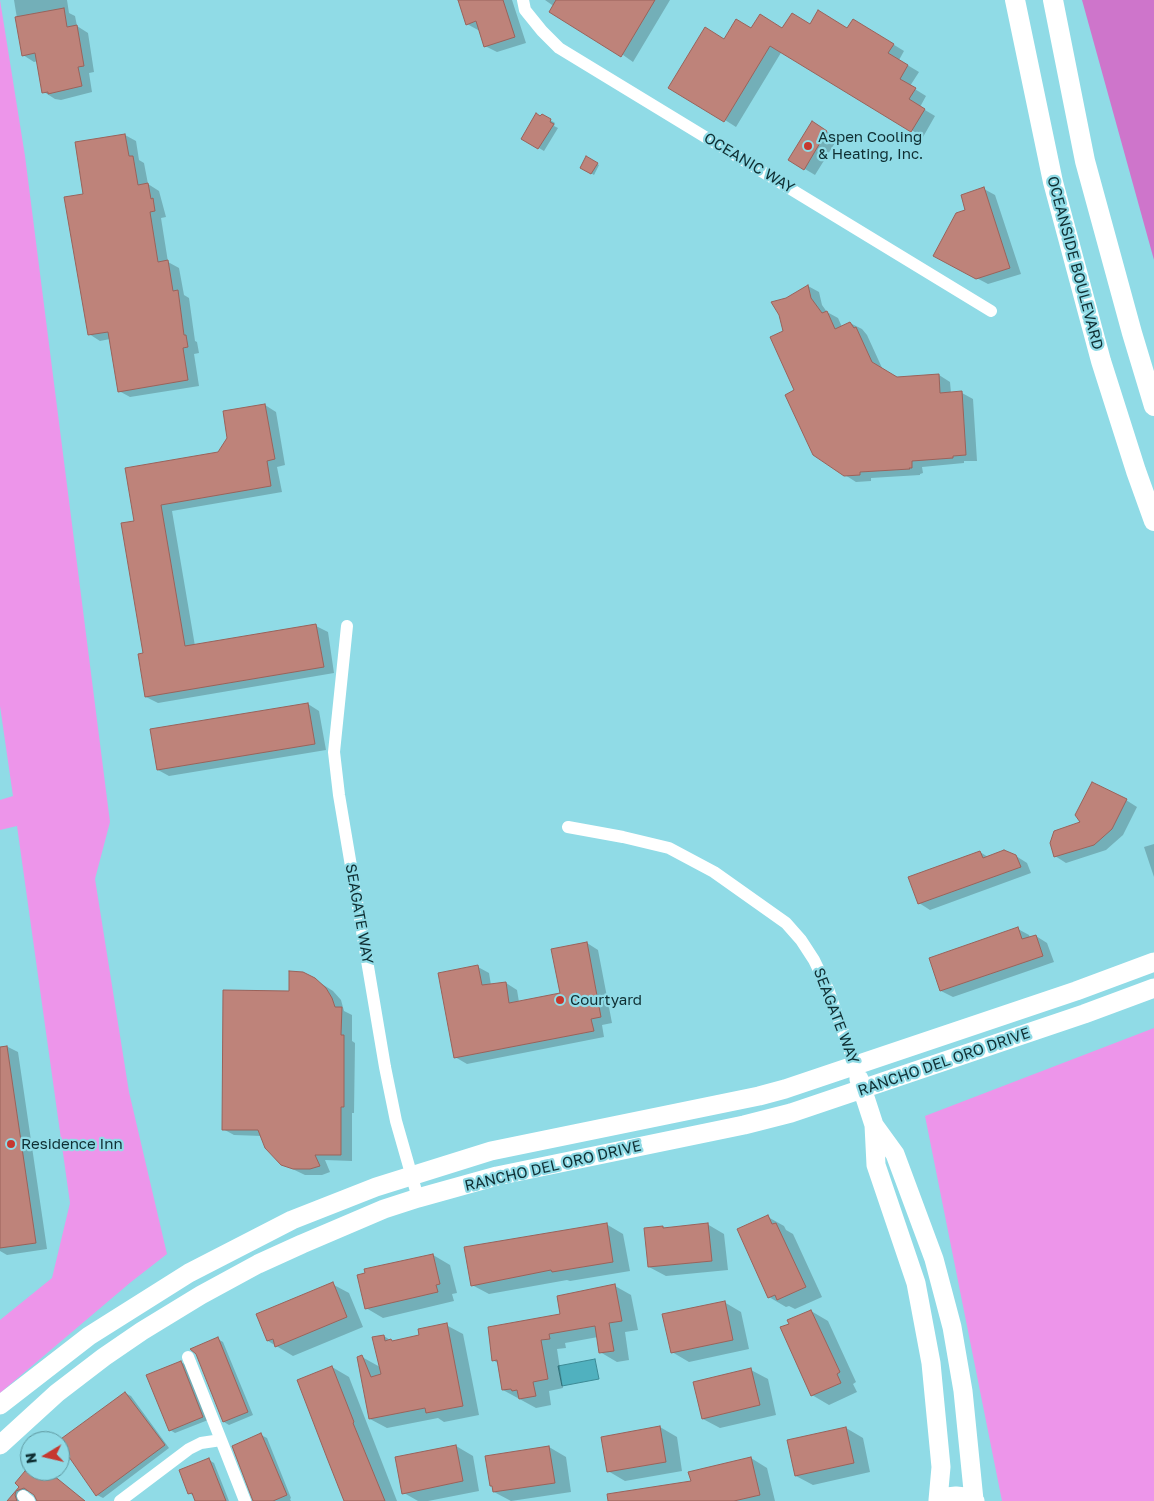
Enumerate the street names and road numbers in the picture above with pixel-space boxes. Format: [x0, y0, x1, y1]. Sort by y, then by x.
street label: OCEANIC WAY [701, 129, 797, 197]
street label: OCEANSIDE BOULEVARD [1043, 174, 1107, 352]
street label: SEAGATE WAY [341, 862, 377, 966]
street label: SEAGATE WAY [809, 965, 863, 1067]
street label: RANCHO DEL ORO DRIVE [856, 1024, 1032, 1100]
street label: RANCHO DEL ORO DRIVE [463, 1137, 643, 1195]

